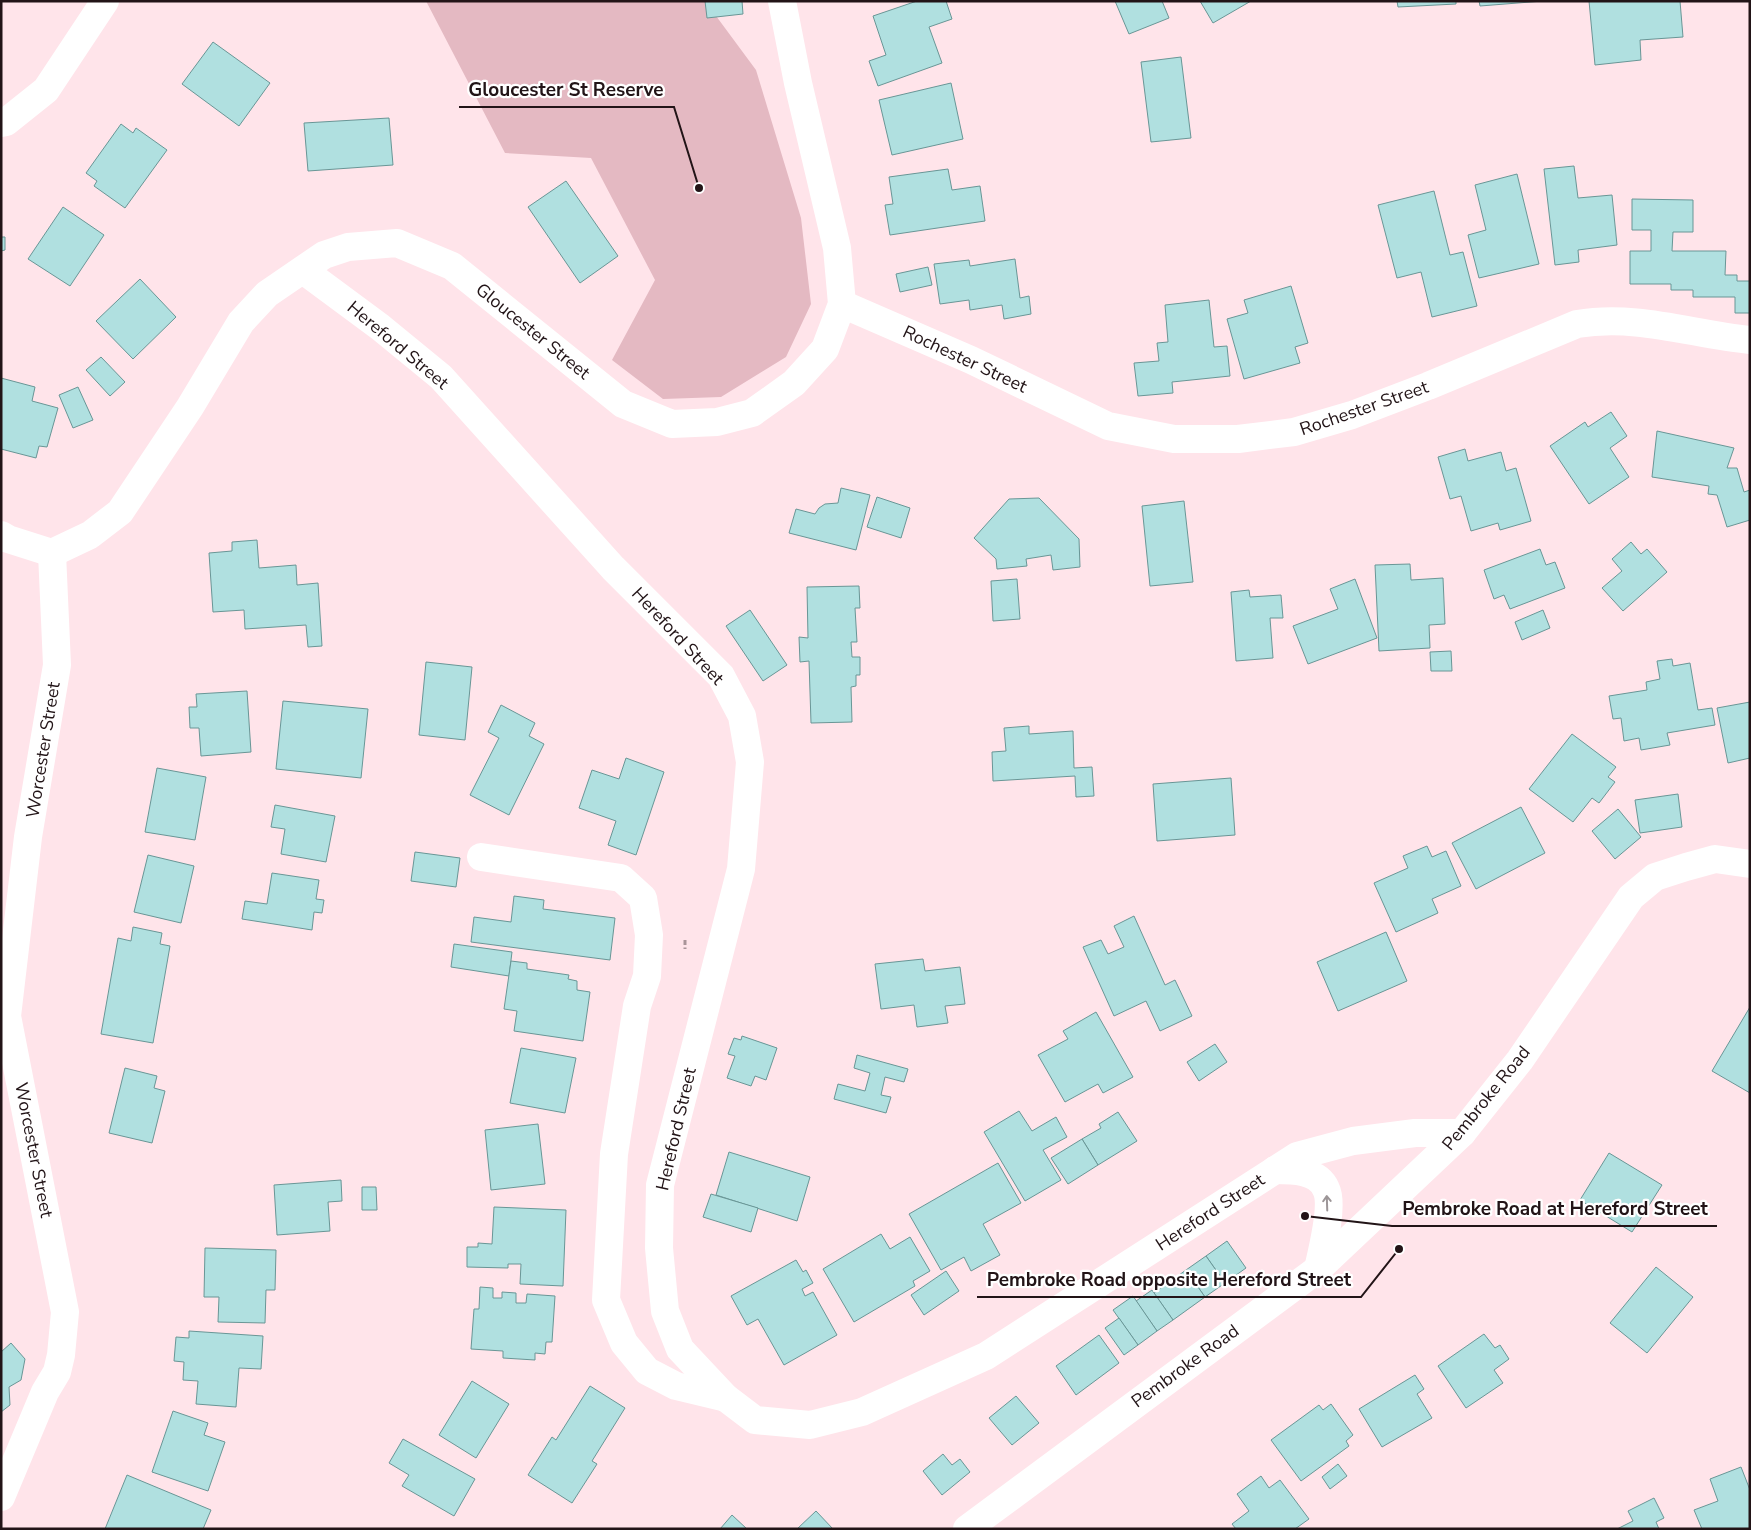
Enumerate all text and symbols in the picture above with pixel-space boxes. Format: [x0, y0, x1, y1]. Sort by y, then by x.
callout: Gloucester St Reserve [459, 73, 674, 107]
text: Gloucester St Reserve [468, 77, 664, 103]
street label: Gloucester Street [471, 277, 596, 385]
street label: Hereford Street [342, 295, 454, 395]
street label: Rochester Street [899, 320, 1032, 399]
street label: Rochester Street [1296, 375, 1432, 441]
street label: Hereford Street [626, 582, 730, 691]
street label: Worcester Street [20, 680, 66, 820]
street label: Pembroke Road [1437, 1041, 1535, 1155]
street label: Hereford Street [650, 1064, 702, 1193]
street label: Worcester Street [9, 1080, 59, 1220]
street label: Hereford Street [1151, 1167, 1270, 1256]
callout: Pembroke Road at Hereford Street [1392, 1192, 1717, 1226]
one-way arrow [1323, 1196, 1332, 1212]
text: Pembroke Road at Hereford Street [1402, 1196, 1709, 1222]
callout: Pembroke Road opposite Hereford Street [977, 1263, 1361, 1297]
text: Pembroke Road opposite Hereford Street [987, 1267, 1352, 1293]
street label: Pembroke Road [1126, 1319, 1244, 1413]

